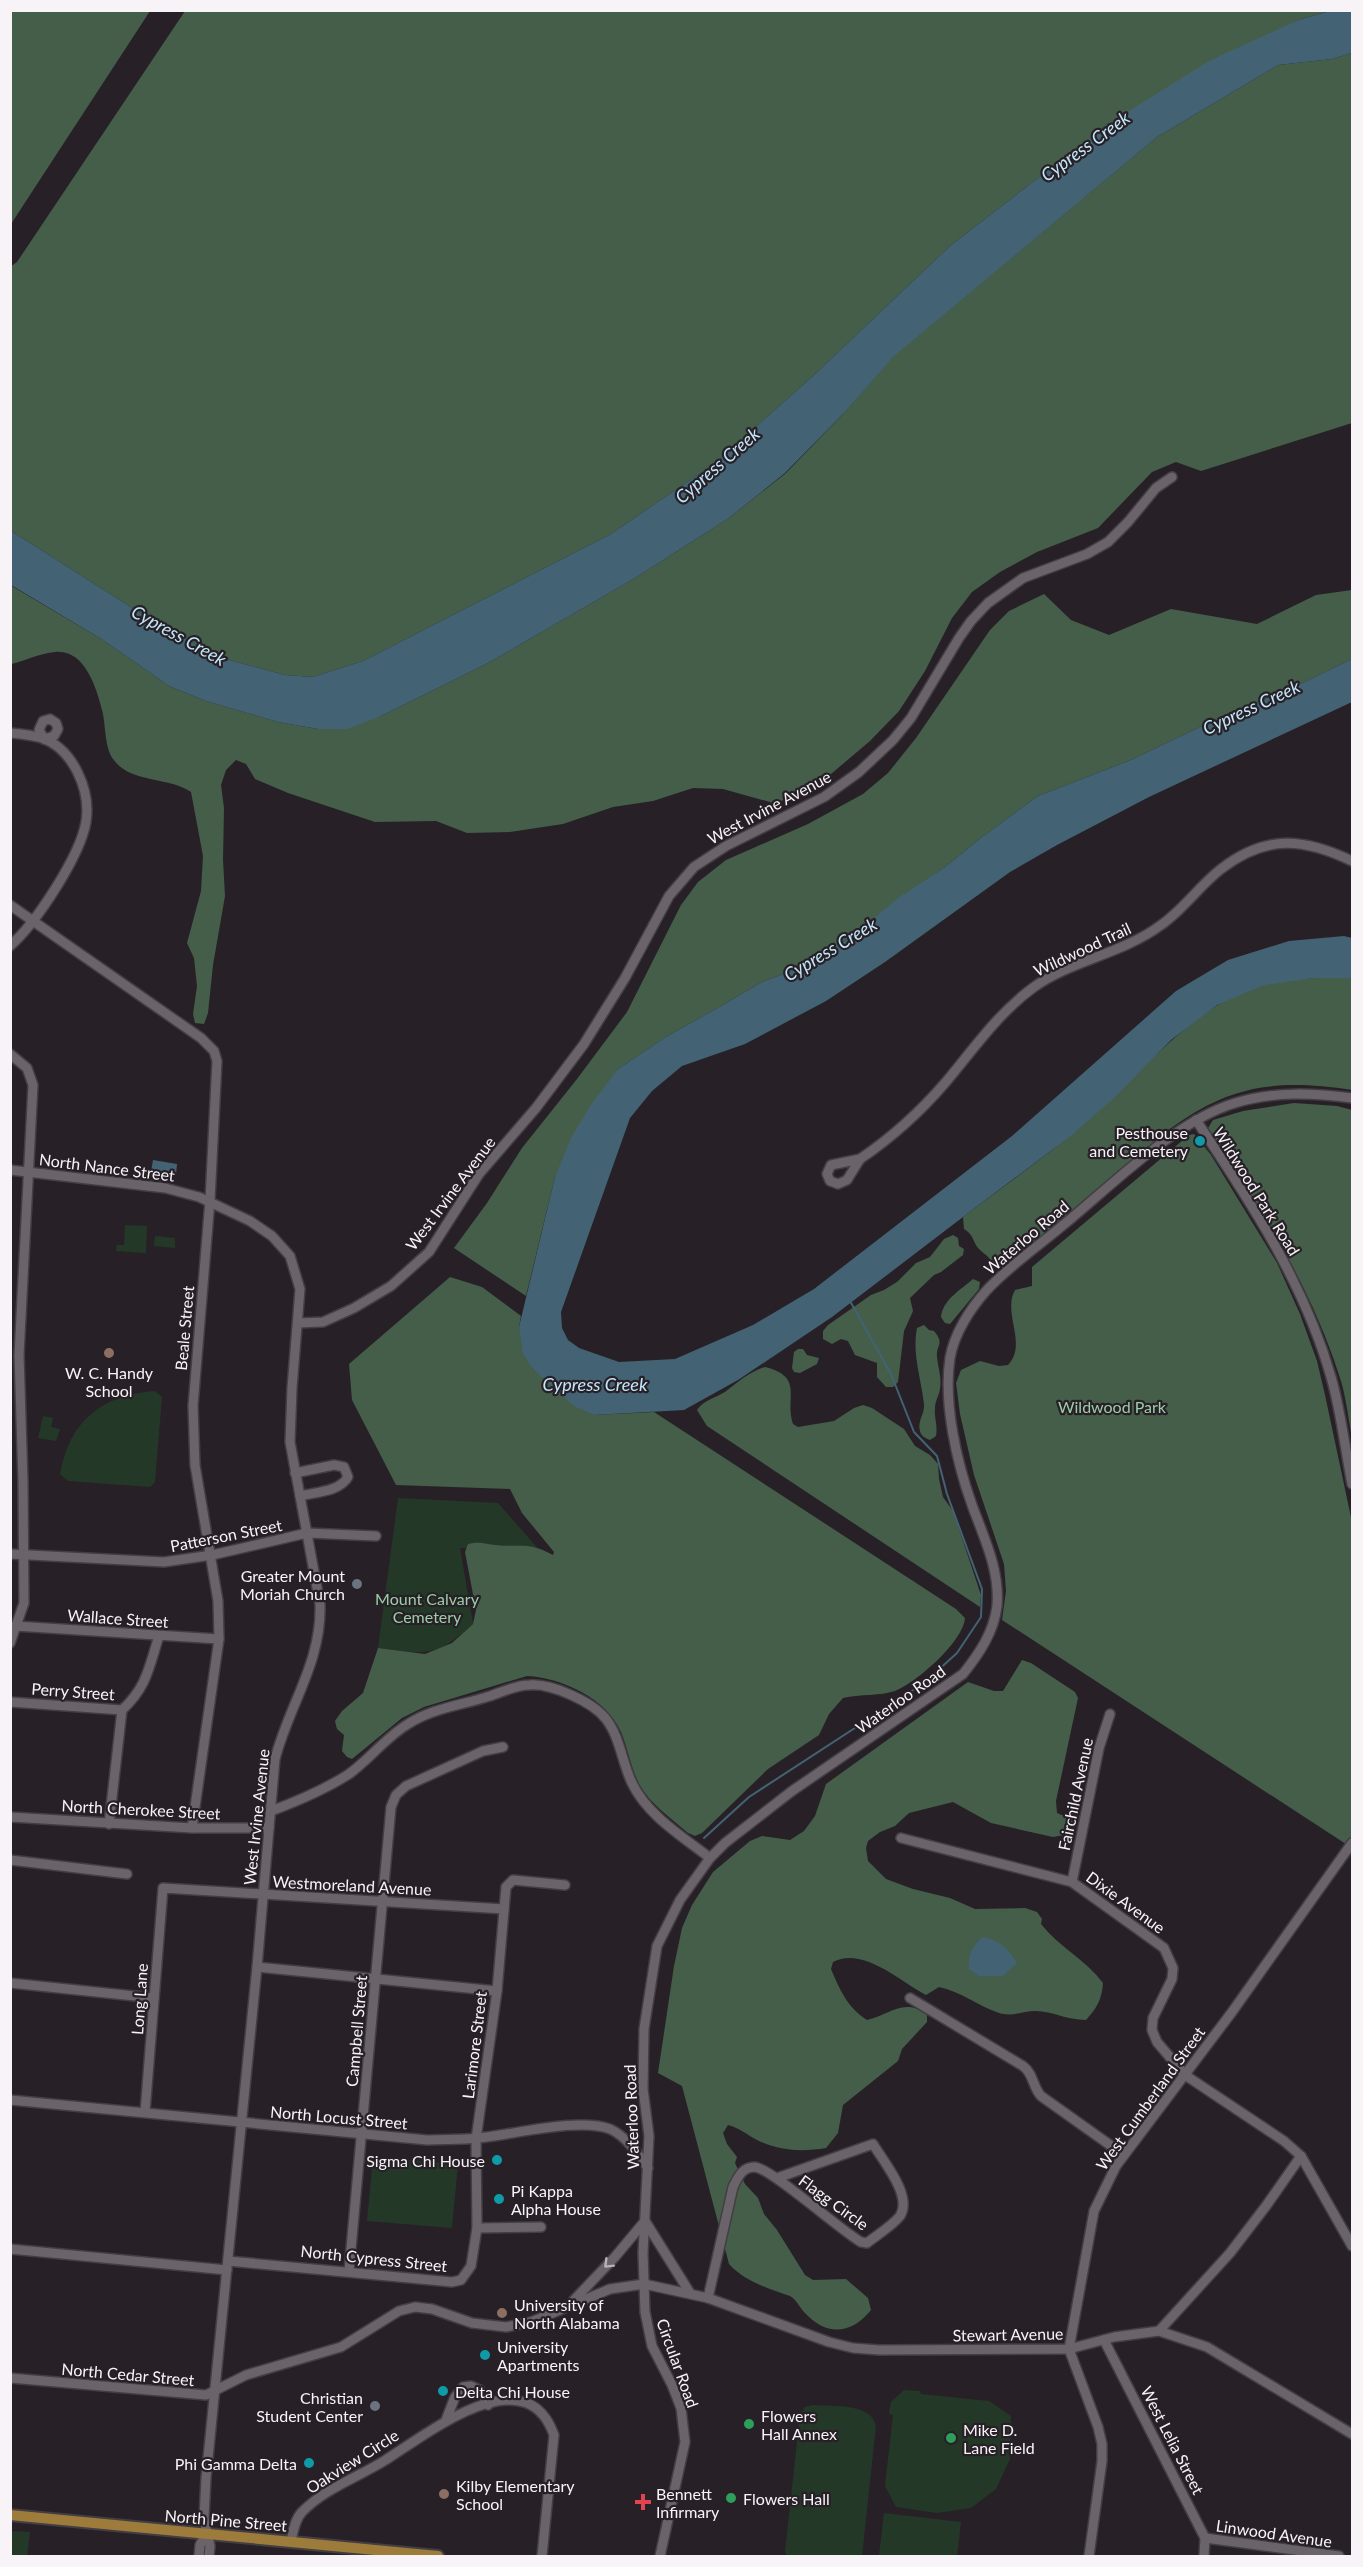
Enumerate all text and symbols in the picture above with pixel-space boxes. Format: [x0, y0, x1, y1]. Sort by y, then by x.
water label: Cypress Creek [1036, 106, 1134, 186]
water label: Cypress Creek [670, 422, 764, 508]
water label: Cypress Creek [128, 600, 231, 670]
water label: Cypress Creek [1199, 675, 1304, 739]
street label: West Irvine Avenue [704, 766, 834, 848]
water label: Cypress Creek [779, 912, 881, 985]
street label: Wildwood Trail [1030, 918, 1134, 980]
place label: Pesthouse and Cemetery [1089, 1123, 1189, 1160]
street label: Wildwood Park Road [1210, 1123, 1304, 1259]
street label: West Irvine Avenue [401, 1133, 499, 1253]
marker: Pesthouse and Cemetery [1193, 1134, 1207, 1148]
street label: North Nance Street [38, 1149, 176, 1185]
street label: Waterloo Road [980, 1196, 1072, 1278]
street label: Beale Street [171, 1285, 197, 1371]
marker: W. C. Handy School [102, 1346, 116, 1360]
place label: W. C. Handy School [65, 1363, 154, 1400]
water label: Cypress Creek [543, 1373, 648, 1395]
park label: Wildwood Park [1058, 1397, 1167, 1416]
street label: Patterson Street [168, 1515, 284, 1555]
place label: Greater Mount Moriah Church [240, 1566, 345, 1603]
marker: Greater Mount Moriah Church [350, 1577, 364, 1591]
park label: Mount Calvary Cemetery [375, 1589, 480, 1626]
street label: Wallace Street [67, 1605, 169, 1631]
street label: Waterloo Road [852, 1661, 948, 1737]
street label: Perry Street [31, 1679, 116, 1703]
street label: Fairchild Avenue [1054, 1736, 1096, 1852]
street label: West Irvine Avenue [239, 1748, 273, 1886]
street label: North Cherokee Street [61, 1795, 221, 1823]
street label: Dixie Avenue [1083, 1867, 1169, 1937]
street label: Westmoreland Avenue [272, 1871, 432, 1899]
street label: Long Lane [127, 1963, 151, 2035]
street label: Campbell Street [342, 1974, 370, 2088]
street label: Larimore Street [458, 1990, 490, 2100]
street label: West Cumberland Street [1092, 2022, 1209, 2173]
street label: Waterloo Road [620, 2064, 642, 2170]
street label: North Locust Street [270, 2102, 409, 2132]
place label: Sigma Chi House [366, 2151, 485, 2170]
marker: Sigma Chi House [490, 2153, 504, 2167]
street label: Flagg Circle [796, 2170, 872, 2234]
place label: Pi Kappa Alpha House [511, 2181, 601, 2218]
marker: Pi Kappa Alpha House [492, 2192, 506, 2206]
street label: North Cypress Street [300, 2241, 448, 2275]
one-way arrow [604, 2257, 615, 2268]
place label: University of North Alabama [514, 2295, 620, 2332]
marker: University of North Alabama [495, 2306, 509, 2320]
street label: Circular Road [653, 2316, 703, 2410]
street label: Stewart Avenue [952, 2324, 1064, 2344]
place label: University Apartments [497, 2337, 579, 2374]
marker: University Apartments [478, 2348, 492, 2362]
street label: North Cedar Street [61, 2359, 195, 2389]
place label: Delta Chi House [455, 2382, 570, 2401]
street label: West Lelia Street [1138, 2383, 1209, 2497]
marker: Delta Chi House [436, 2384, 450, 2398]
place label: Christian Student Center [256, 2388, 363, 2425]
marker: Christian Student Center [368, 2399, 382, 2413]
place label: Flowers Hall Annex [761, 2406, 837, 2443]
marker: Flowers Hall Annex [742, 2417, 756, 2431]
place label: Mike D. Lane Field [963, 2420, 1035, 2457]
street label: Oakview Circle [302, 2425, 402, 2497]
marker: Mike D. Lane Field [944, 2431, 958, 2445]
place label: Phi Gamma Delta [175, 2454, 297, 2473]
marker: Phi Gamma Delta [302, 2456, 316, 2470]
place label: Kilby Elementary School [456, 2476, 575, 2513]
place label: Bennett Infirmary [656, 2484, 720, 2521]
marker: Kilby Elementary School [437, 2487, 451, 2501]
place label: Flowers Hall [743, 2489, 830, 2508]
marker: Flowers Hall [724, 2491, 738, 2505]
marker: Bennett Infirmary [634, 2493, 652, 2511]
street label: North Pine Street [164, 2505, 288, 2535]
street label: Linwood Avenue [1215, 2515, 1333, 2551]

